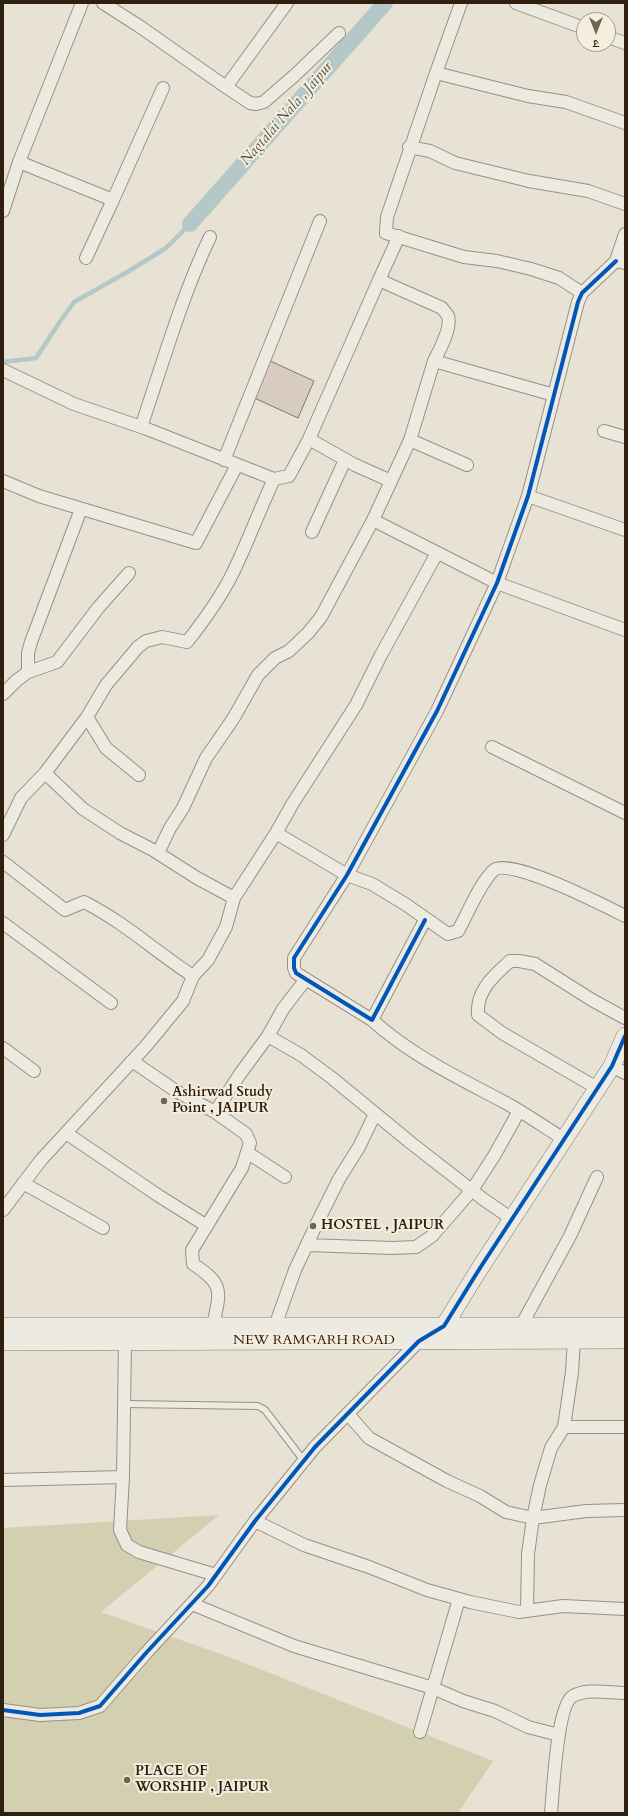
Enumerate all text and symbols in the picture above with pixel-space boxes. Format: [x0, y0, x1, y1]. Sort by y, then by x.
north arrow [576, 12, 616, 52]
text: उ [593, 36, 599, 51]
water label: Nagtalai Nala , Jaipur [237, 59, 337, 169]
place label: Ashirwad Study Point , JAIPUR [172, 1085, 273, 1118]
marker: Ashirwad Study Point , JAIPUR [159, 1096, 169, 1106]
place label: HOSTEL , JAIPUR [321, 1218, 444, 1234]
marker: HOSTEL , JAIPUR [308, 1221, 318, 1231]
street label: NEW RAMGARH ROAD [233, 1333, 395, 1349]
place label: PLACE OF WORSHIP , JAIPUR [135, 1764, 269, 1796]
marker: PLACE OF WORSHIP , JAIPUR [122, 1775, 132, 1785]

